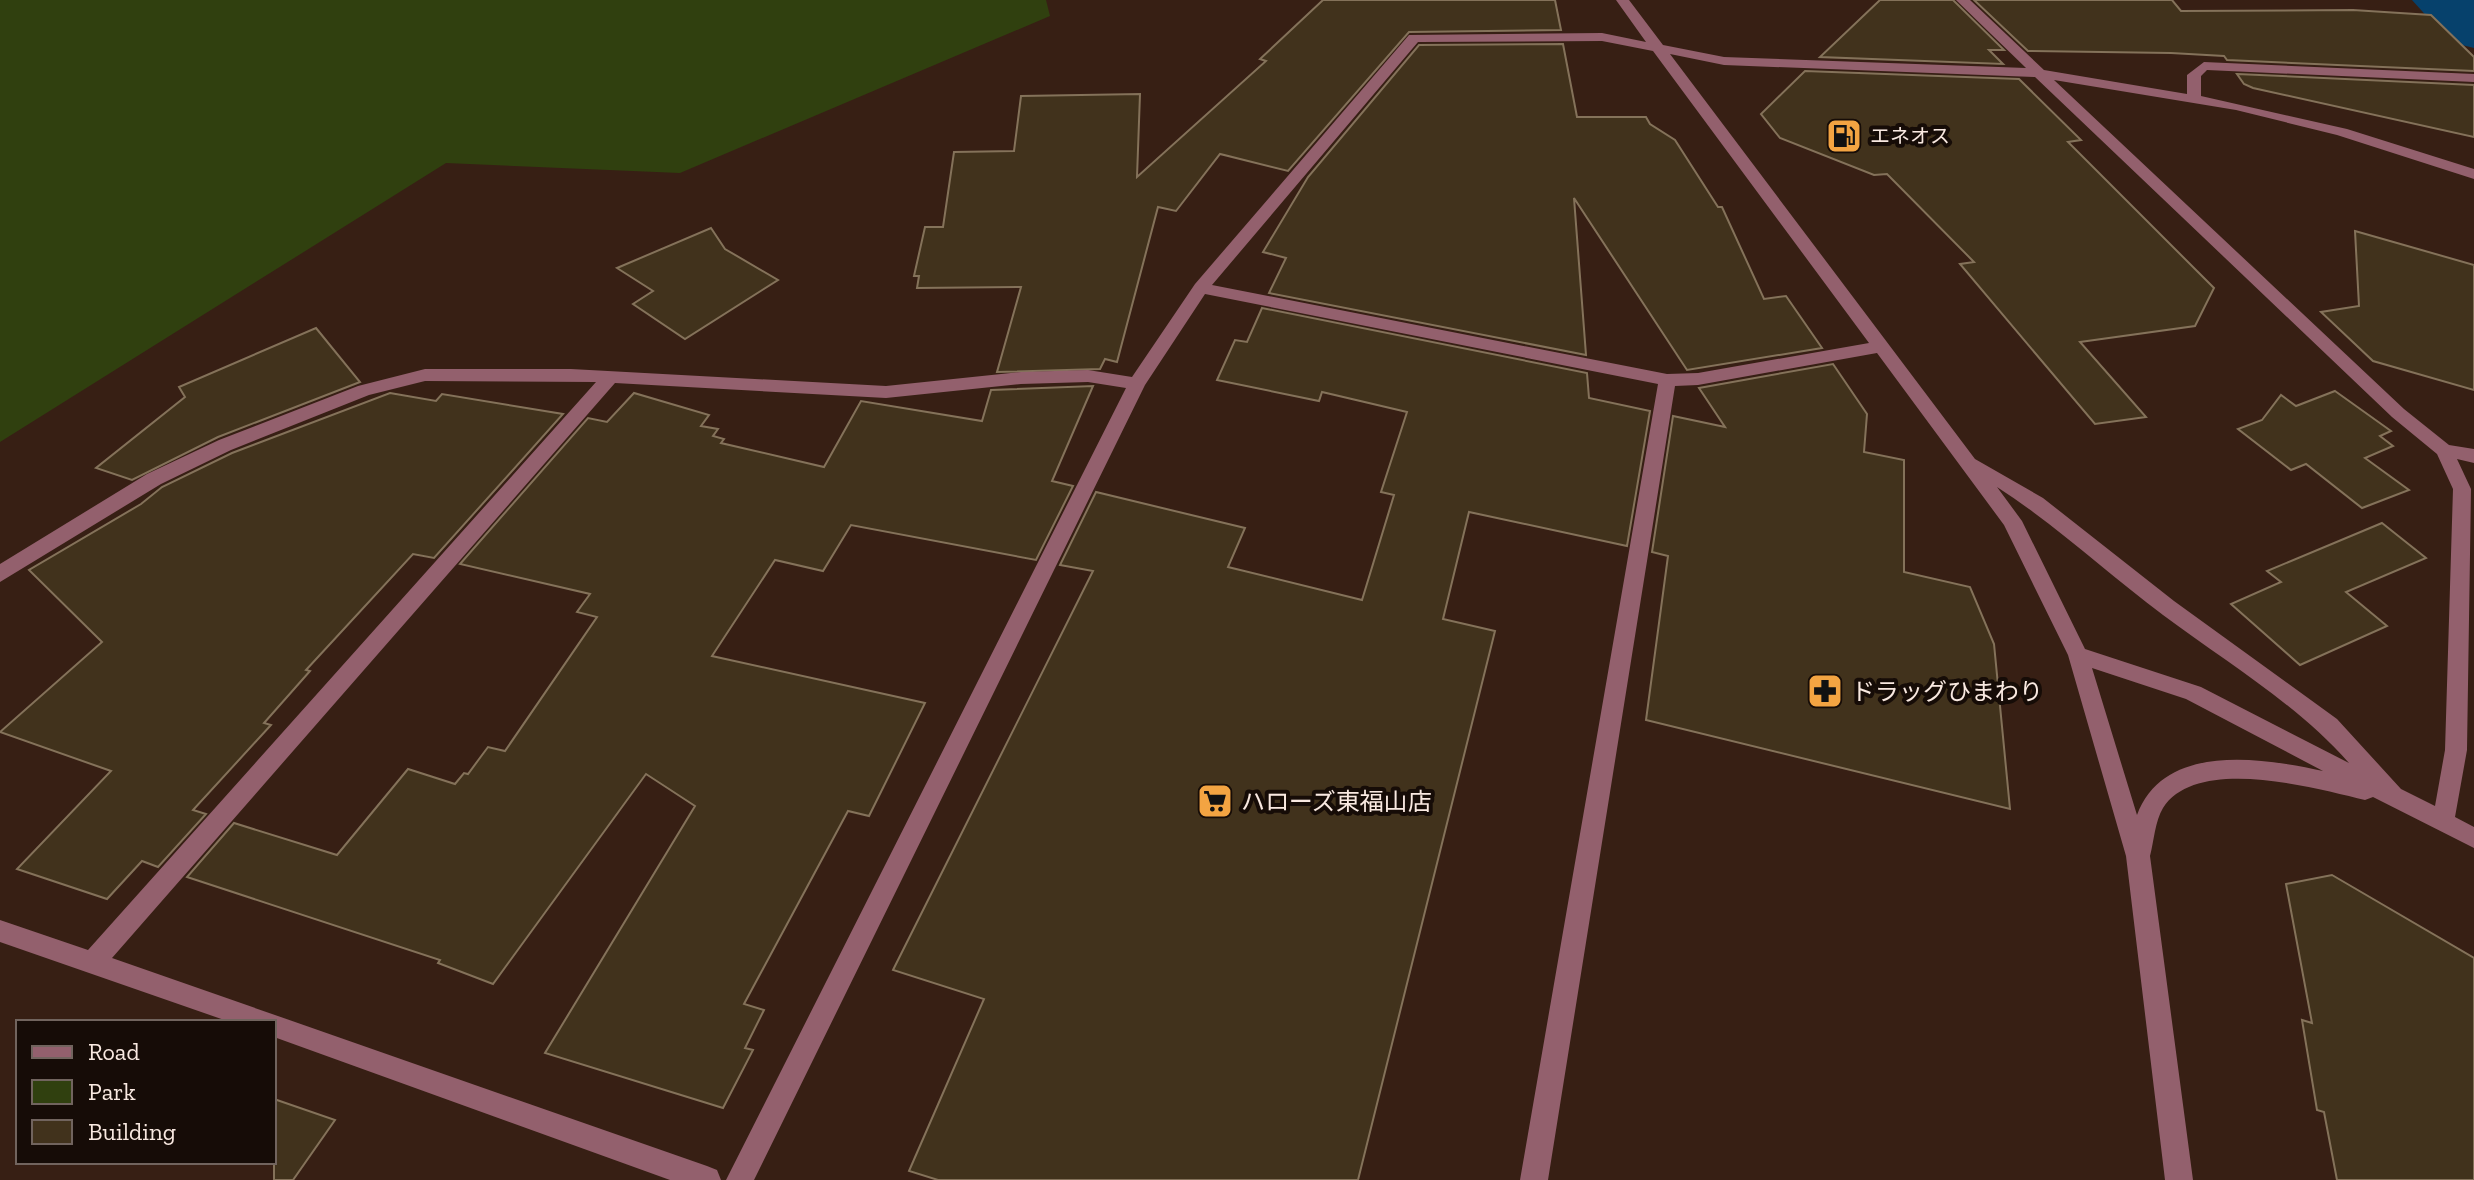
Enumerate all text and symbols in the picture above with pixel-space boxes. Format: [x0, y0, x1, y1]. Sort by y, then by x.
fuel station icon: エネオス [1825, 117, 1863, 155]
place label: エネオス [1870, 124, 1950, 148]
pharmacy icon: ドラッグひまわり [1806, 672, 1844, 710]
place label: ドラッグひまわり [1851, 677, 2043, 706]
supermarket icon: ハローズ東福山店 [1196, 782, 1234, 820]
place label: ハローズ東福山店 [1241, 787, 1432, 816]
legend [16, 1020, 276, 1164]
text: Road [88, 1037, 140, 1066]
text: Park [88, 1077, 136, 1106]
text: Building [88, 1117, 176, 1146]

